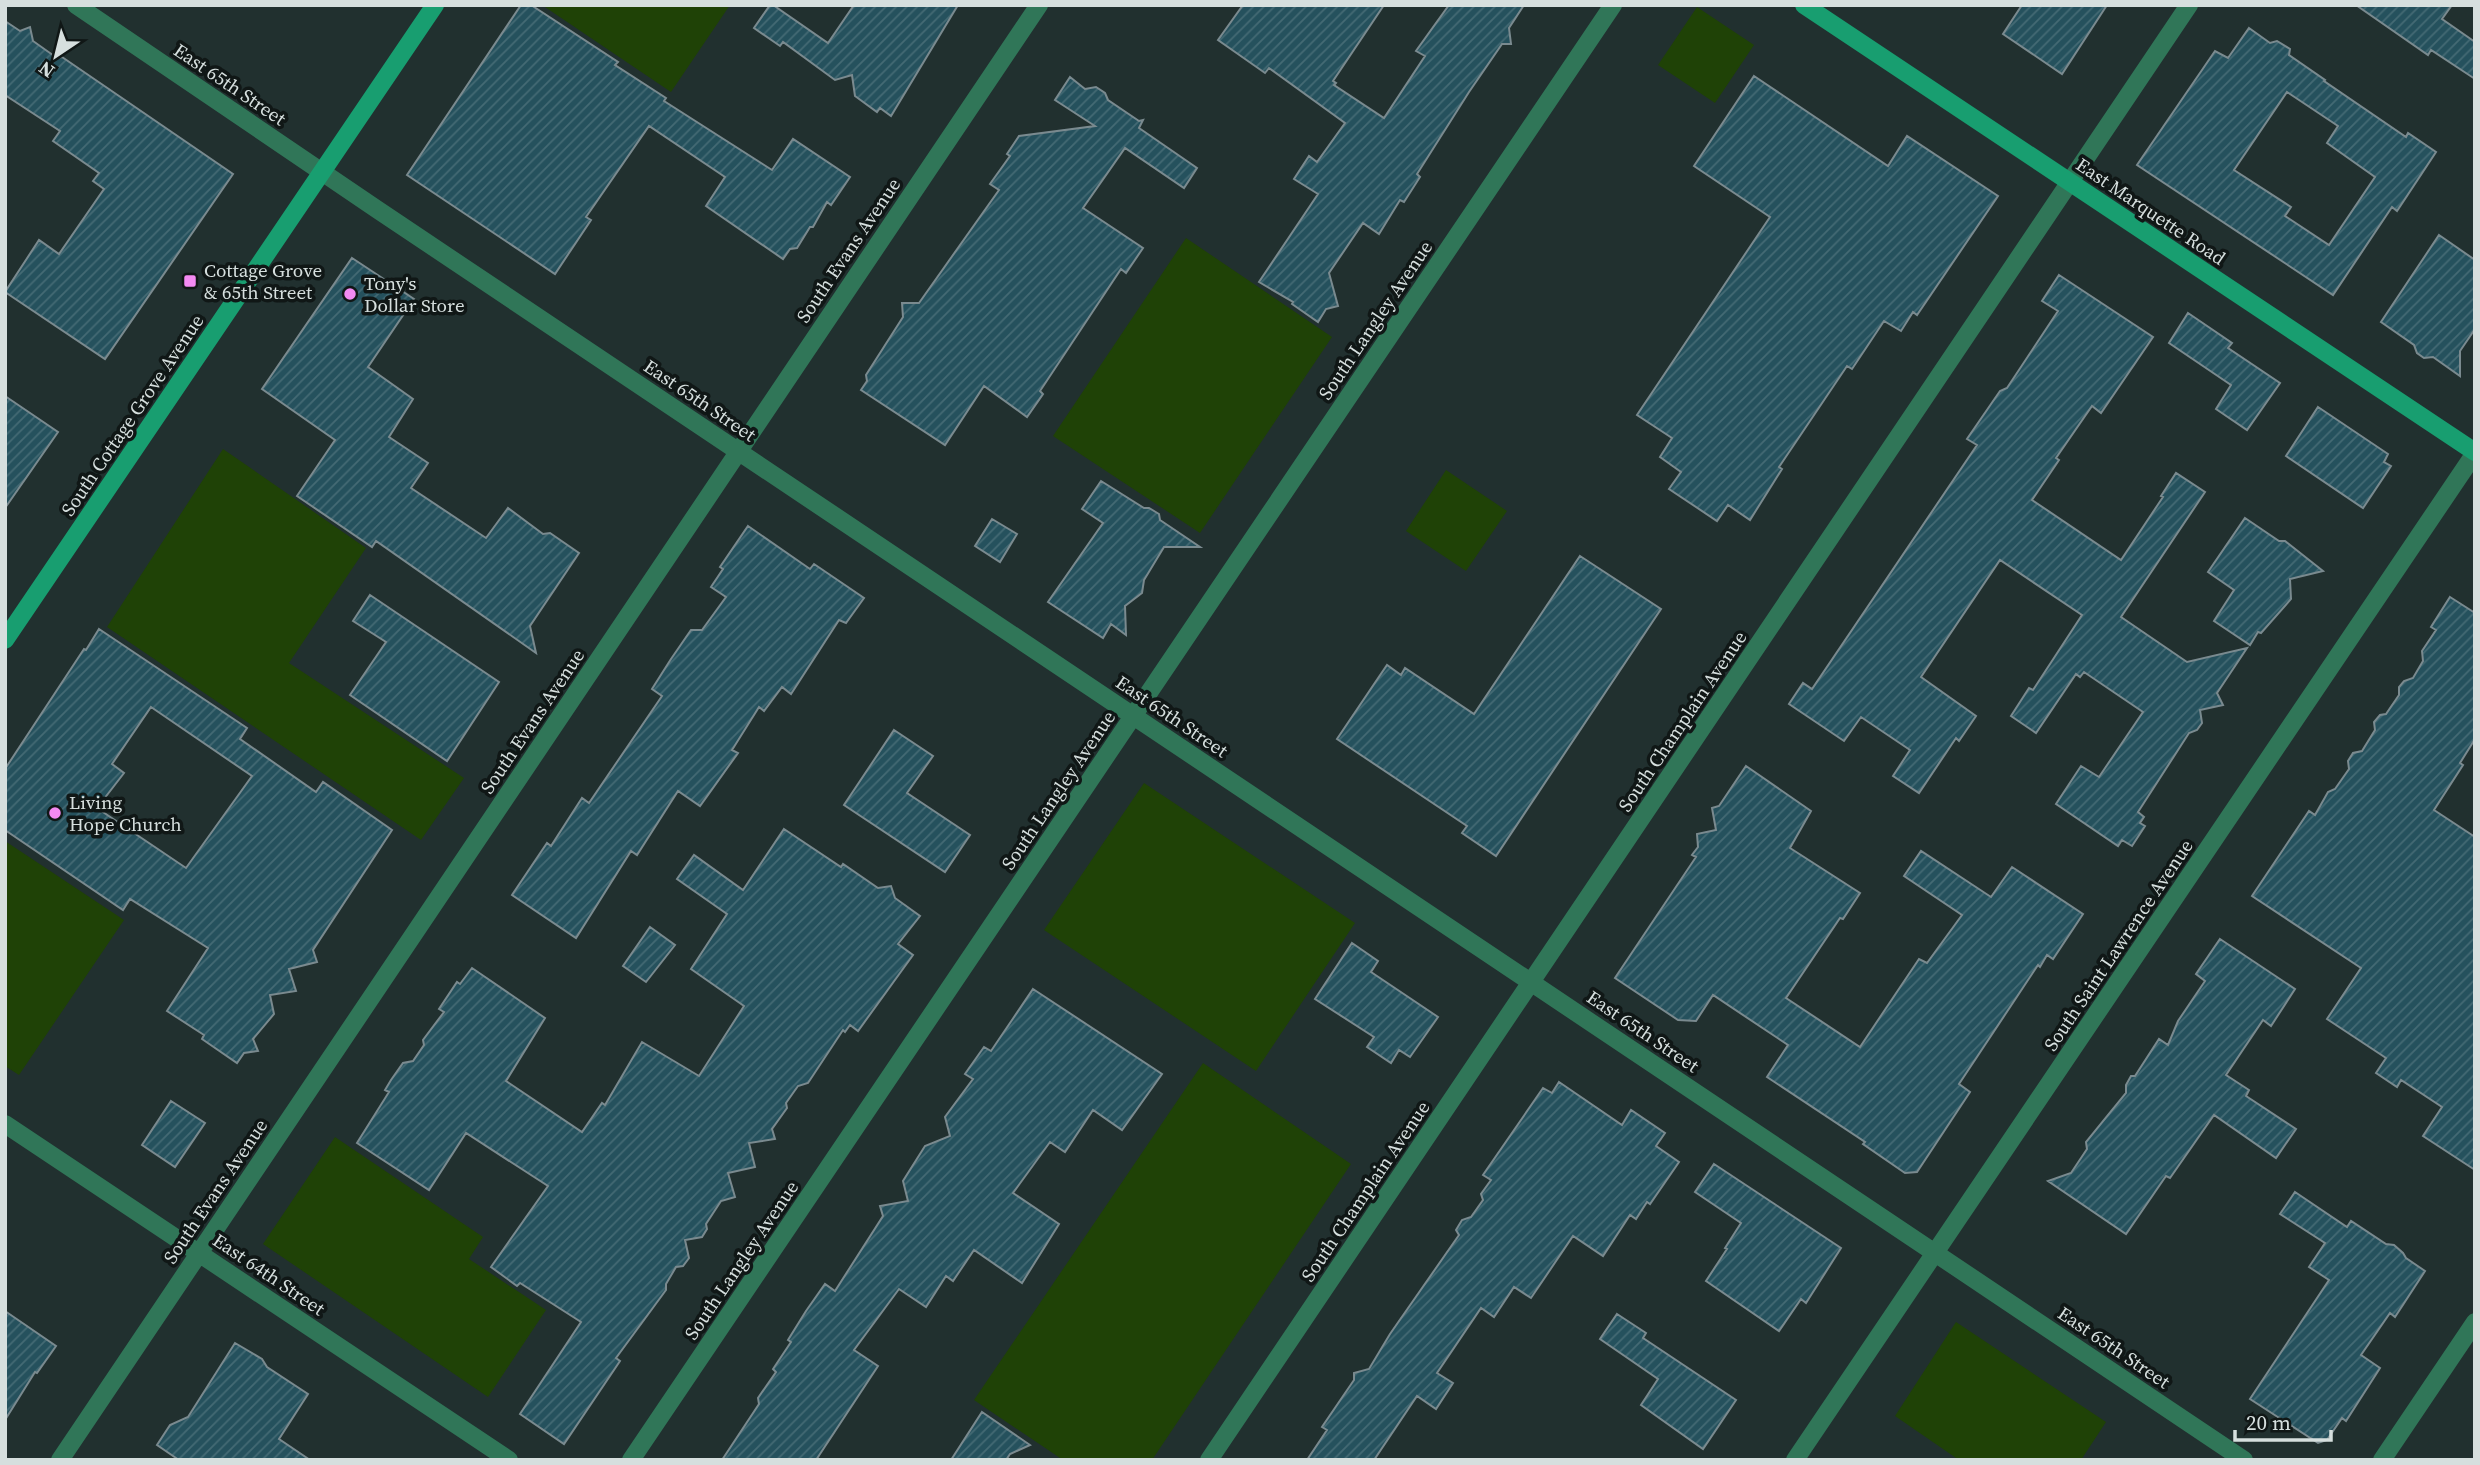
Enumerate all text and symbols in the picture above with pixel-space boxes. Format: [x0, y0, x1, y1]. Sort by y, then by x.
north arrow [21, 21, 91, 91]
street label: East 65th Street [169, 37, 292, 132]
text: N [33, 55, 59, 85]
street label: East Marquette Road [2071, 151, 2231, 271]
street label: South Evans Avenue [790, 172, 906, 328]
street label: South Langley Avenue [1312, 235, 1438, 405]
place label: Cottage Grove & 65th Street [204, 257, 322, 305]
place label: Tony's Dollar Store [364, 270, 465, 318]
marker: Cottage Grove & 65th Street [182, 273, 198, 289]
marker: Tony's Dollar Store [342, 286, 358, 302]
street label: South Cottage Grove Avenue [55, 309, 209, 521]
street label: East 65th Street [639, 353, 762, 448]
street label: South Champlain Avenue [1612, 625, 1752, 817]
street label: South Evans Avenue [474, 643, 590, 799]
street label: East 65th Street [1111, 669, 1234, 764]
street label: South Langley Avenue [995, 705, 1121, 875]
place label: Living Hope Church [69, 789, 182, 837]
marker: Living Hope Church [47, 805, 63, 821]
street label: South Saint Lawrence Avenue [2037, 834, 2199, 1056]
street label: East 65th Street [1582, 984, 1705, 1079]
street label: South Champlain Avenue [1295, 1095, 1435, 1287]
street label: South Evans Avenue [157, 1113, 273, 1269]
street label: South Langley Avenue [678, 1175, 804, 1345]
street label: East 64th Street [208, 1227, 331, 1322]
street label: East 65th Street [2053, 1300, 2176, 1395]
scale bar [2235, 1398, 2331, 1442]
text: 20 m [2246, 1408, 2291, 1437]

